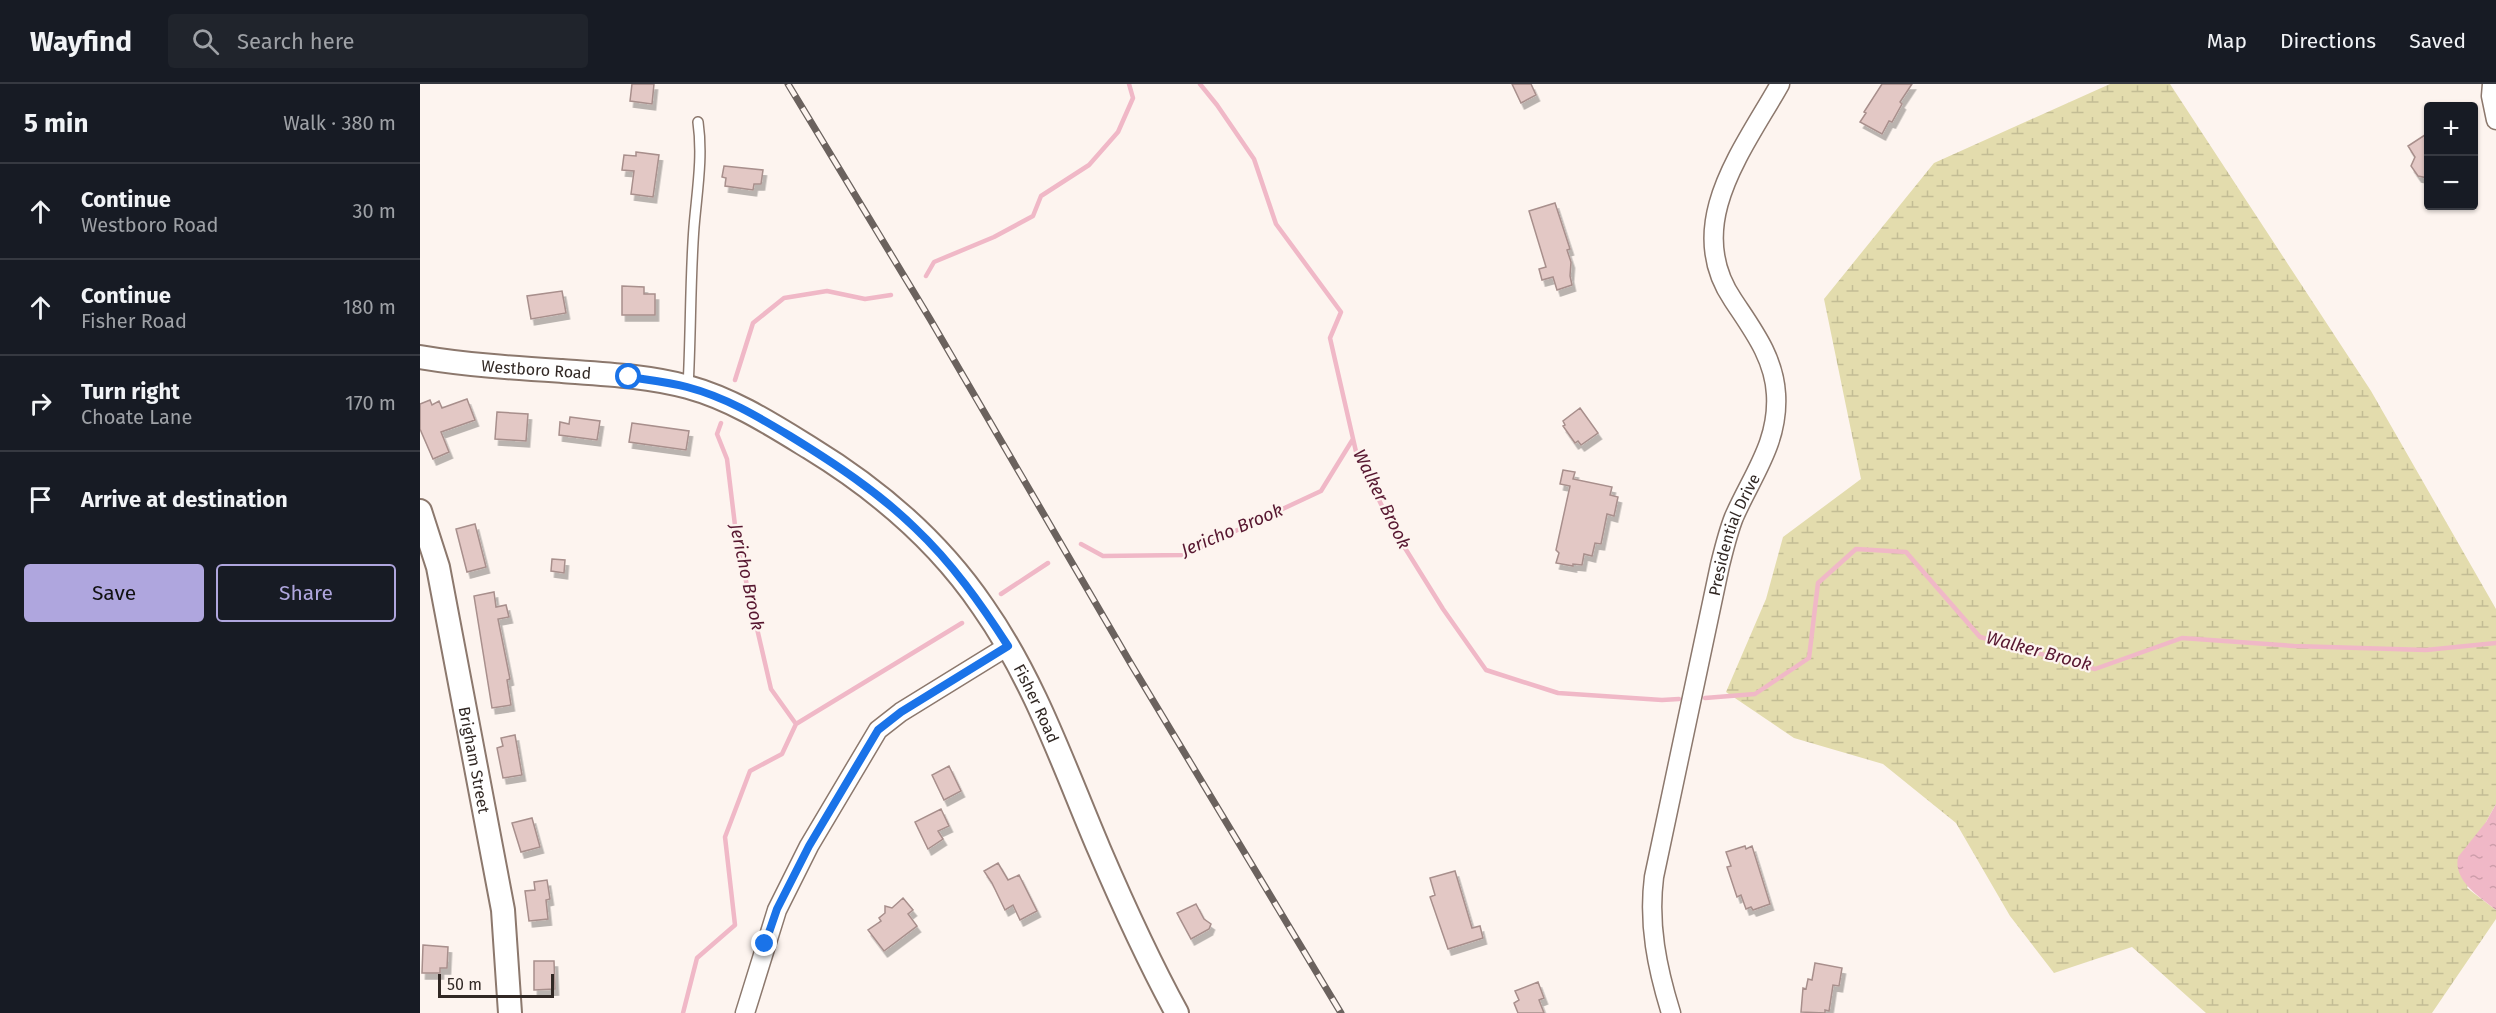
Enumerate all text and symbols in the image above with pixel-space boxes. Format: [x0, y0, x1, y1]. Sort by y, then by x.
search box [168, 14, 588, 68]
text: Wayfind [30, 25, 132, 58]
icon: search [189, 25, 222, 58]
text: Search here [237, 28, 355, 55]
text: Map [2207, 28, 2247, 54]
text: Directions [2280, 28, 2376, 54]
text: Saved [2409, 28, 2466, 54]
map controls [2424, 102, 2478, 210]
button: + [2424, 102, 2478, 156]
text: 5 min [24, 108, 88, 139]
text: Walk · 380 m [283, 111, 396, 135]
button: − [2424, 156, 2478, 210]
text: Continue [81, 186, 171, 213]
icon: ahead [24, 195, 57, 228]
text: 30 m [352, 199, 396, 223]
text: Westboro Road [81, 213, 219, 237]
text: Continue [81, 282, 171, 309]
icon: ahead [24, 291, 57, 324]
text: 180 m [343, 295, 396, 319]
text: Fisher Road [81, 309, 187, 333]
street label: Westboro Road [480, 356, 592, 383]
route start [615, 363, 641, 389]
text: Turn right [81, 378, 180, 405]
icon: right [24, 387, 57, 420]
text: 170 m [345, 391, 396, 415]
text: Choate Lane [81, 405, 192, 429]
water label: Walker Brook [1348, 445, 1416, 553]
street label: Presidential Drive [1705, 471, 1764, 598]
icon: arrive [24, 483, 57, 516]
text: Arrive at destination [81, 486, 288, 513]
water label: Jericho Brook [1177, 499, 1286, 562]
water label: Jericho Brook [725, 521, 769, 632]
button: Save [24, 564, 204, 622]
button: Share [216, 564, 396, 622]
water label: Walker Brook [1984, 626, 2094, 676]
street label: Fisher Road [1010, 661, 1063, 746]
street label: Brigham Street [455, 705, 493, 815]
route end [751, 930, 777, 956]
scale bar [438, 971, 554, 998]
text: 50 m [447, 975, 482, 994]

